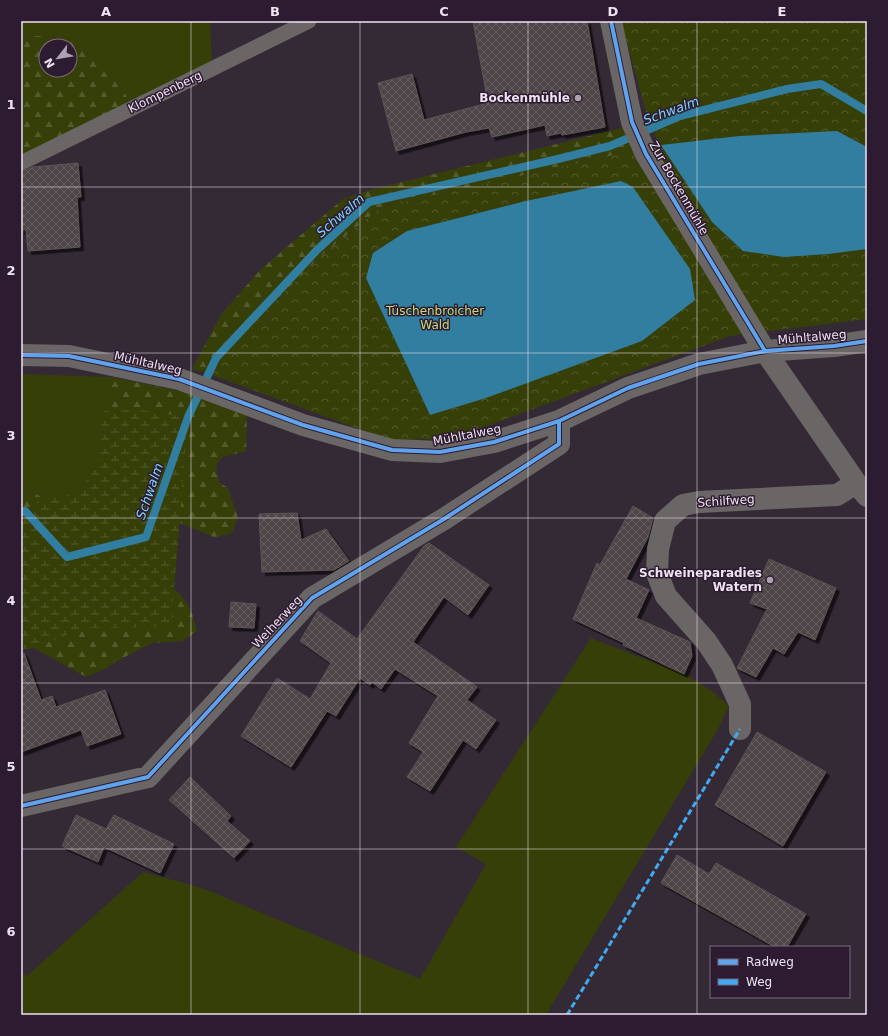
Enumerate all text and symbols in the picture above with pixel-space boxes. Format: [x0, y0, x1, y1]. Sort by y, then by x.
text: A [101, 4, 111, 19]
text: B [270, 4, 280, 19]
text: C [439, 4, 449, 19]
text: D [608, 4, 619, 19]
text: E [778, 4, 786, 19]
north arrow [38, 38, 78, 78]
text: N [42, 56, 58, 70]
street label: Klompenberg [126, 68, 204, 116]
place label: Bockenmühle [479, 91, 570, 105]
marker: Bockenmühle [573, 93, 583, 103]
water label: Schwalm [641, 93, 701, 128]
text: 1 [6, 97, 16, 112]
street label: Zur Bockenmühle [646, 139, 712, 237]
water label: Schwalm [313, 191, 367, 240]
text: 2 [6, 263, 16, 278]
park label: Tüschenbroicher Wald [385, 304, 484, 332]
street label: Mühltalweg [777, 327, 847, 347]
street label: Mühltalweg [113, 348, 183, 378]
street label: Mühltalweg [432, 422, 502, 448]
text: 3 [6, 428, 16, 443]
water label: Schwalm [133, 461, 166, 521]
street label: Schilfweg [697, 492, 755, 510]
place label: Schweineparadies Watern [639, 566, 762, 594]
marker: Schweineparadies Watern [765, 575, 775, 585]
text: 4 [6, 593, 16, 608]
street label: Weiherweg [249, 593, 305, 651]
text: 5 [6, 759, 16, 774]
text: 6 [6, 924, 16, 939]
legend [710, 946, 850, 998]
text: Radweg [746, 955, 794, 969]
text: Weg [746, 975, 772, 989]

